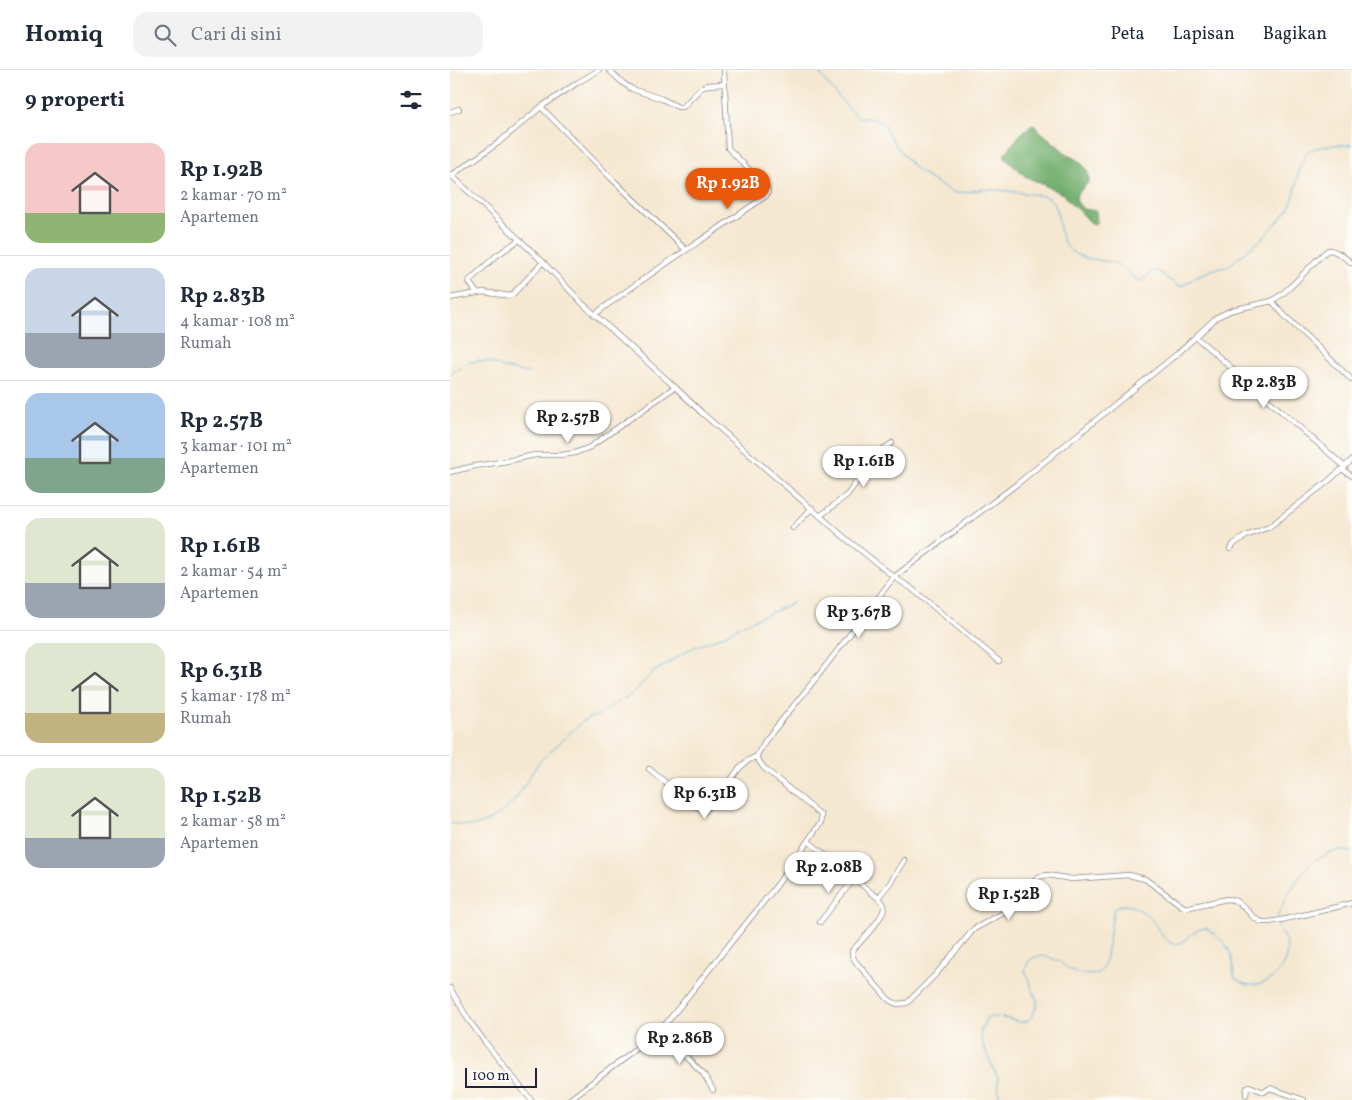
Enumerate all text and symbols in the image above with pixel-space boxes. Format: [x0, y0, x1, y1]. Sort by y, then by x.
search box [133, 12, 483, 57]
text: Homiq [25, 18, 103, 52]
icon: search [151, 21, 179, 49]
text: Cari di sini [191, 22, 281, 48]
text: Peta [1111, 22, 1144, 47]
text: Lapisan [1172, 22, 1235, 47]
text: Bagikan [1263, 22, 1327, 47]
text: 9 properti [25, 86, 125, 115]
icon: filters [397, 86, 425, 114]
text: Rp 1.92B [180, 156, 263, 185]
icon: home [65, 163, 125, 223]
pin: Rp 1.92B [676, 168, 780, 210]
text: Rp 1.92B [696, 173, 760, 195]
text: 2 kamar · 70 m² [180, 185, 287, 207]
text: Apartemen [180, 207, 259, 229]
text: Rp 2.83B [180, 282, 265, 311]
icon: home [65, 288, 125, 348]
text: 4 kamar · 108 m² [180, 311, 295, 333]
text: Rumah [180, 333, 232, 355]
pin: Rp 2.83B [1212, 366, 1316, 409]
text: Rp 2.83B [1232, 372, 1297, 394]
pin: Rp 2.57B [516, 402, 620, 444]
text: Rp 2.57B [180, 407, 263, 436]
text: Rp 2.57B [536, 407, 600, 429]
icon: home [65, 413, 125, 473]
text: 3 kamar · 101 m² [180, 436, 292, 458]
pin: Rp 1.61B [812, 446, 916, 488]
text: Rp 1.61B [833, 451, 895, 473]
text: Apartemen [180, 458, 259, 480]
text: Rp 1.61B [180, 532, 261, 561]
icon: home [65, 538, 125, 598]
text: 2 kamar · 54 m² [180, 561, 287, 583]
text: Apartemen [180, 583, 259, 605]
pin: Rp 3.67B [807, 596, 911, 639]
text: Rp 3.67B [827, 602, 891, 624]
text: Rp 6.31B [180, 657, 263, 686]
icon: home [65, 663, 125, 723]
text: 5 kamar · 178 m² [180, 686, 291, 708]
text: Rumah [180, 708, 232, 730]
pin: Rp 6.31B [653, 778, 757, 820]
text: Rp 1.52B [180, 782, 262, 811]
text: Rp 6.31B [674, 783, 736, 805]
icon: home [65, 788, 125, 848]
text: 2 kamar · 58 m² [180, 811, 286, 833]
text: Apartemen [180, 833, 259, 855]
pin: Rp 2.08B [777, 852, 881, 894]
text: Rp 2.08B [796, 857, 862, 879]
pin: Rp 1.52B [957, 878, 1061, 921]
text: Rp 1.52B [978, 884, 1040, 906]
pin: Rp 2.86B [628, 1022, 732, 1065]
text: Rp 2.86B [647, 1028, 713, 1050]
scale bar [465, 1065, 538, 1088]
text: 100 m [472, 1067, 510, 1086]

